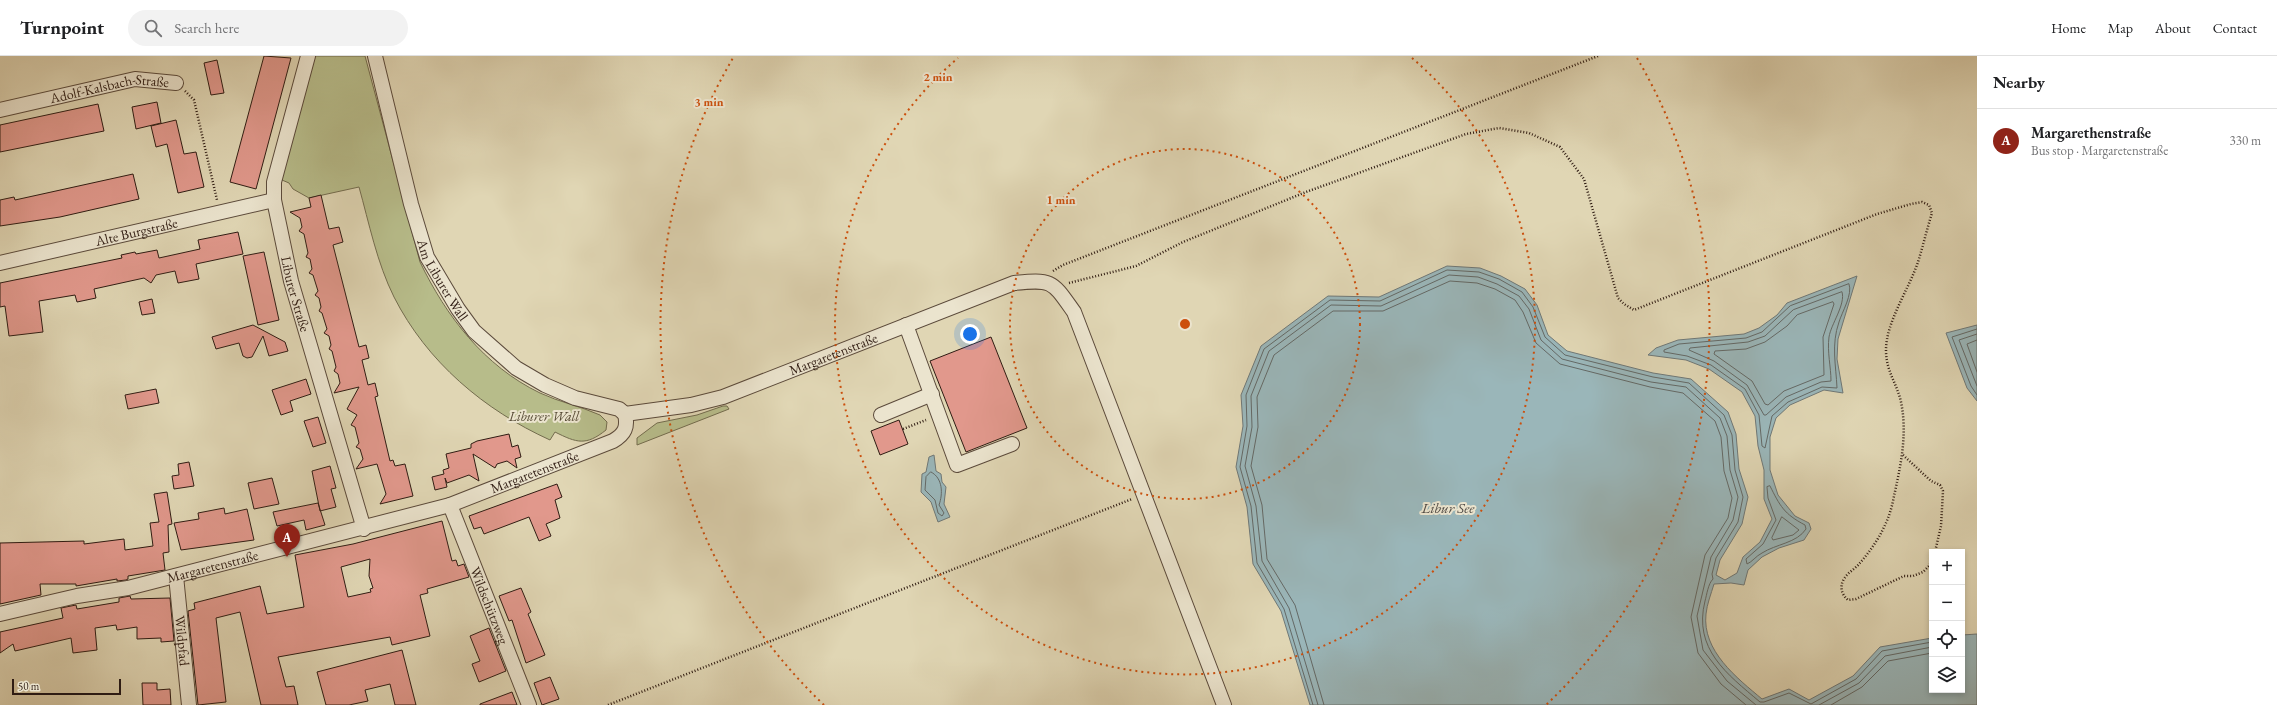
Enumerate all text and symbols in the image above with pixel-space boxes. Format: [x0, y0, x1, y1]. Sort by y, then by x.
search box [128, 10, 408, 46]
text: Turnpoint [20, 15, 104, 40]
icon: search [142, 17, 164, 39]
text: Search here [174, 18, 239, 37]
text: Home [2051, 19, 2086, 37]
text: Map [2108, 19, 2133, 37]
text: About [2155, 19, 2191, 37]
text: Contact [2213, 19, 2257, 37]
text: 2 min [923, 69, 953, 85]
street label: Adolf-Kalsbach-Straße [47, 70, 170, 108]
text: Nearby [1993, 71, 2045, 93]
text: 3 min [694, 94, 724, 110]
text: Margarethenstraße [2031, 123, 2151, 142]
text: A [2001, 132, 2011, 149]
text: 330 m [2230, 132, 2261, 149]
text: Bus stop · Margaretenstraße [2031, 142, 2168, 159]
text: 1 min [1046, 192, 1076, 208]
street label: Alte Burgstraße [93, 213, 180, 250]
street label: Am Liburer Wall [413, 236, 473, 325]
street label: Liburer Straße [277, 255, 315, 334]
centre of rings [1178, 317, 1192, 331]
your location [960, 324, 980, 344]
street label: Margaretenstraße [786, 328, 881, 379]
park label: Liburer Wall [508, 407, 580, 425]
street label: Margaretenstraße [488, 446, 582, 497]
water label: Libur See [1421, 498, 1475, 517]
pin: A [274, 524, 300, 557]
street label: Margaretenstraße [165, 546, 261, 587]
map controls [1929, 549, 1965, 693]
button: + [1929, 549, 1965, 585]
street label: Wildschützweg [466, 564, 513, 648]
button: − [1929, 585, 1965, 621]
street label: Wildpfad [171, 615, 194, 668]
button: locate [1929, 621, 1965, 657]
button: layers [1929, 657, 1965, 693]
scale bar [12, 677, 121, 696]
text: 50 m [18, 679, 39, 693]

